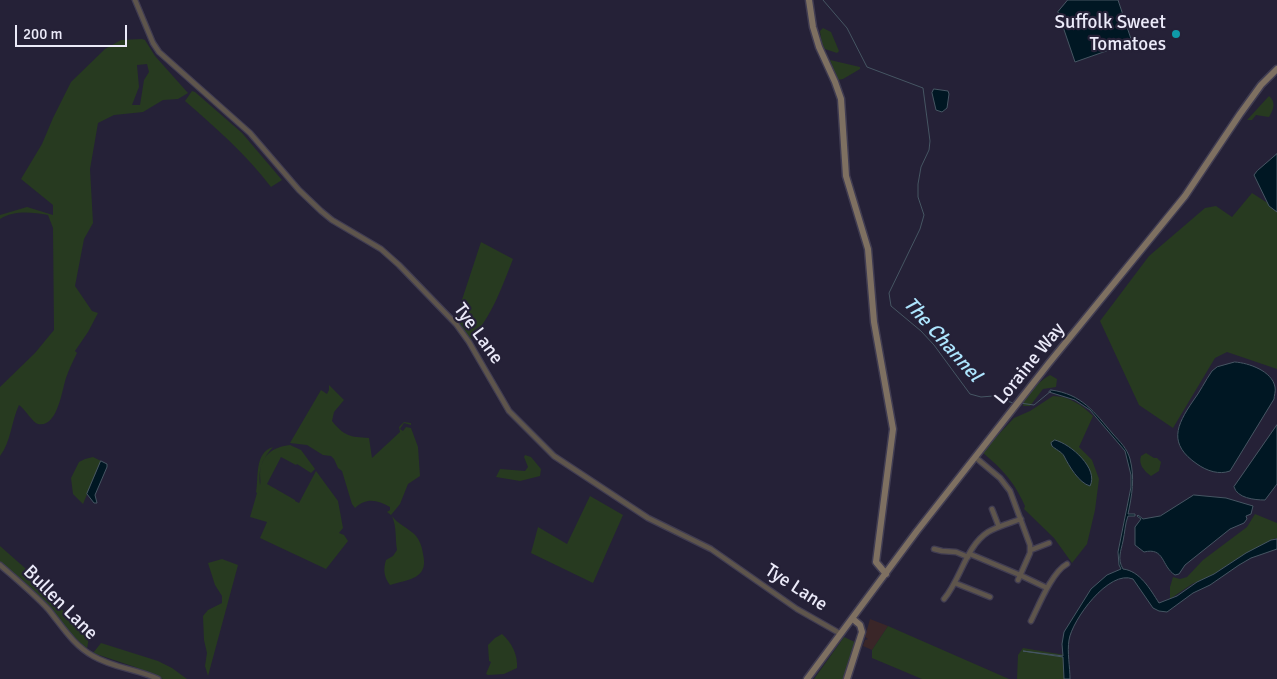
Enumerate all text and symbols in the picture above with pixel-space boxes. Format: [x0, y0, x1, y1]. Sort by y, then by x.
place label: Suffolk Sweet Tomatoes [1055, 12, 1166, 56]
scale bar [18, 15, 130, 47]
text: 200 m [23, 25, 63, 43]
marker: Suffolk Sweet Tomatoes [1170, 28, 1182, 40]
water label: The Channel [898, 293, 986, 387]
street label: Tye Lane [448, 299, 508, 369]
street label: Loraine Way [990, 318, 1070, 410]
street label: Tye Lane [761, 559, 831, 617]
street label: Bullen Lane [18, 561, 102, 645]

